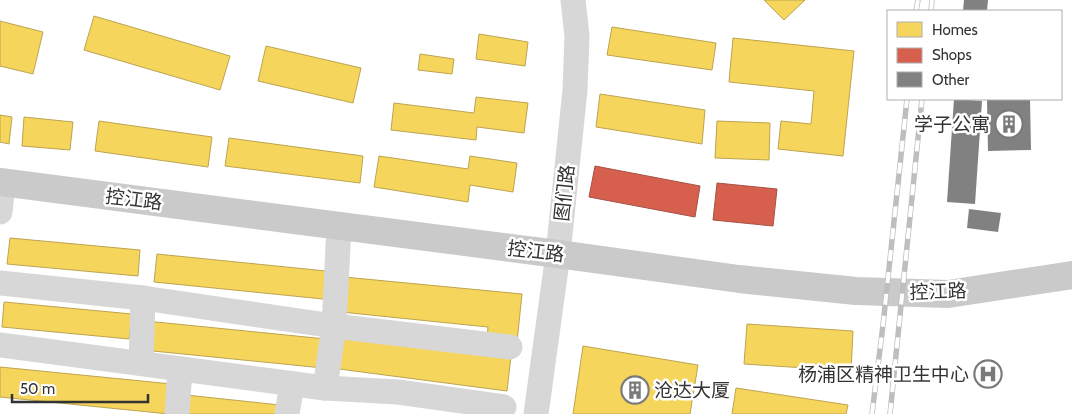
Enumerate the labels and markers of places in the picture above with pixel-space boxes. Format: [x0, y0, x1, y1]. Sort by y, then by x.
building icon: 学子公寓 [994, 109, 1024, 139]
place label: 学子公寓 [914, 113, 990, 136]
hospital icon: 杨浦区精神卫生中心 [973, 359, 1003, 389]
place label: 杨浦区精神卫生中心 [798, 363, 969, 386]
building icon: 沧达大厦 [620, 375, 650, 405]
place label: 沧达大厦 [654, 379, 730, 402]

